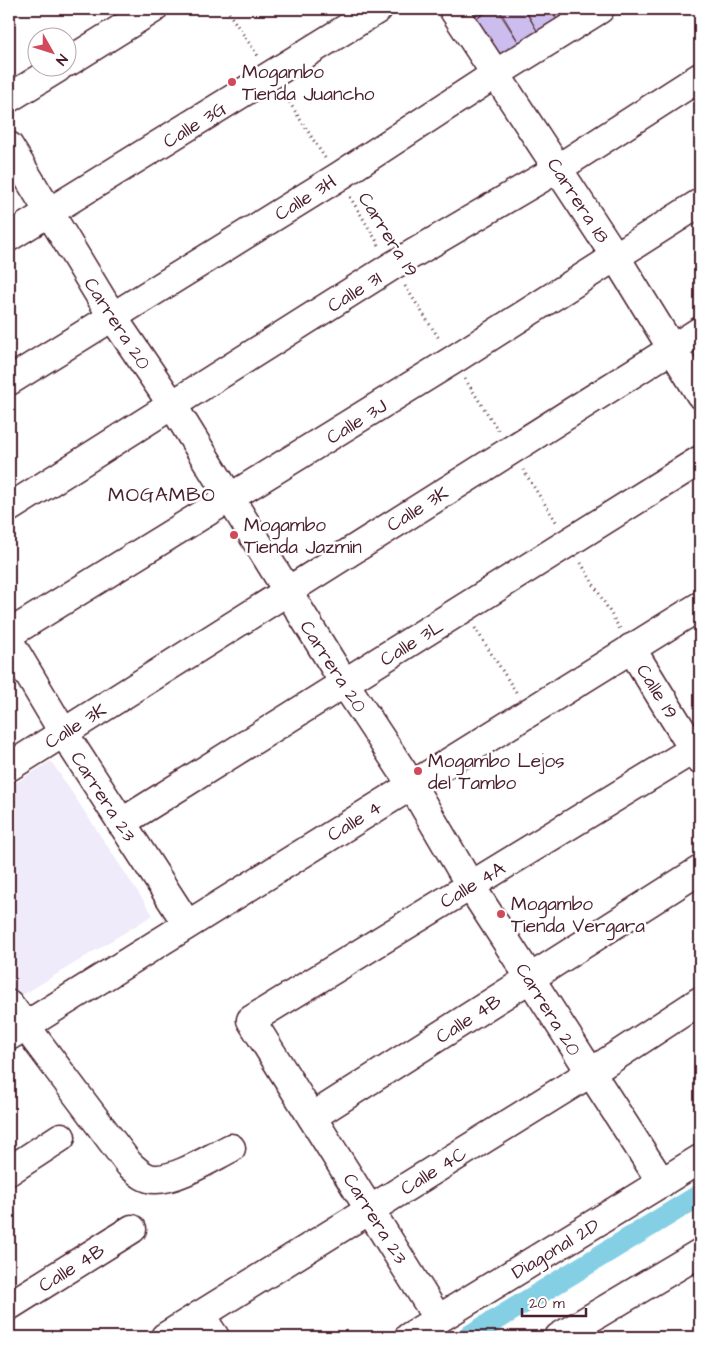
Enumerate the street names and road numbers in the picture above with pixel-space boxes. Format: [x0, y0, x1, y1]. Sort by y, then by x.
street label: Calle 3G [158, 95, 232, 155]
street label: Carrera 18 [540, 153, 615, 249]
street label: Calle 3H [270, 169, 342, 228]
street label: Carrera 19 [351, 187, 424, 282]
street label: Calle 3I [322, 265, 387, 319]
street label: Carrera 20 [77, 272, 157, 375]
street label: Calle 3J [321, 393, 392, 451]
street label: Calle 3K [382, 480, 454, 539]
street label: Calle 3L [375, 613, 449, 673]
street label: Carrera 20 [293, 615, 373, 718]
street label: Calle 19 [629, 659, 684, 724]
street label: Calle 3K [40, 697, 112, 756]
street label: Carrera 23 [63, 746, 142, 847]
street label: Calle 4 [322, 794, 387, 849]
street label: Calle 4A [435, 855, 511, 915]
street label: Carrera 20 [508, 958, 587, 1061]
street label: Calle 4B [431, 988, 507, 1051]
street label: Calle 4C [396, 1140, 473, 1202]
street label: Carrera 23 [336, 1168, 414, 1270]
street label: Diagonal 2D [507, 1212, 605, 1287]
street label: Calle 4B [34, 1237, 110, 1299]

